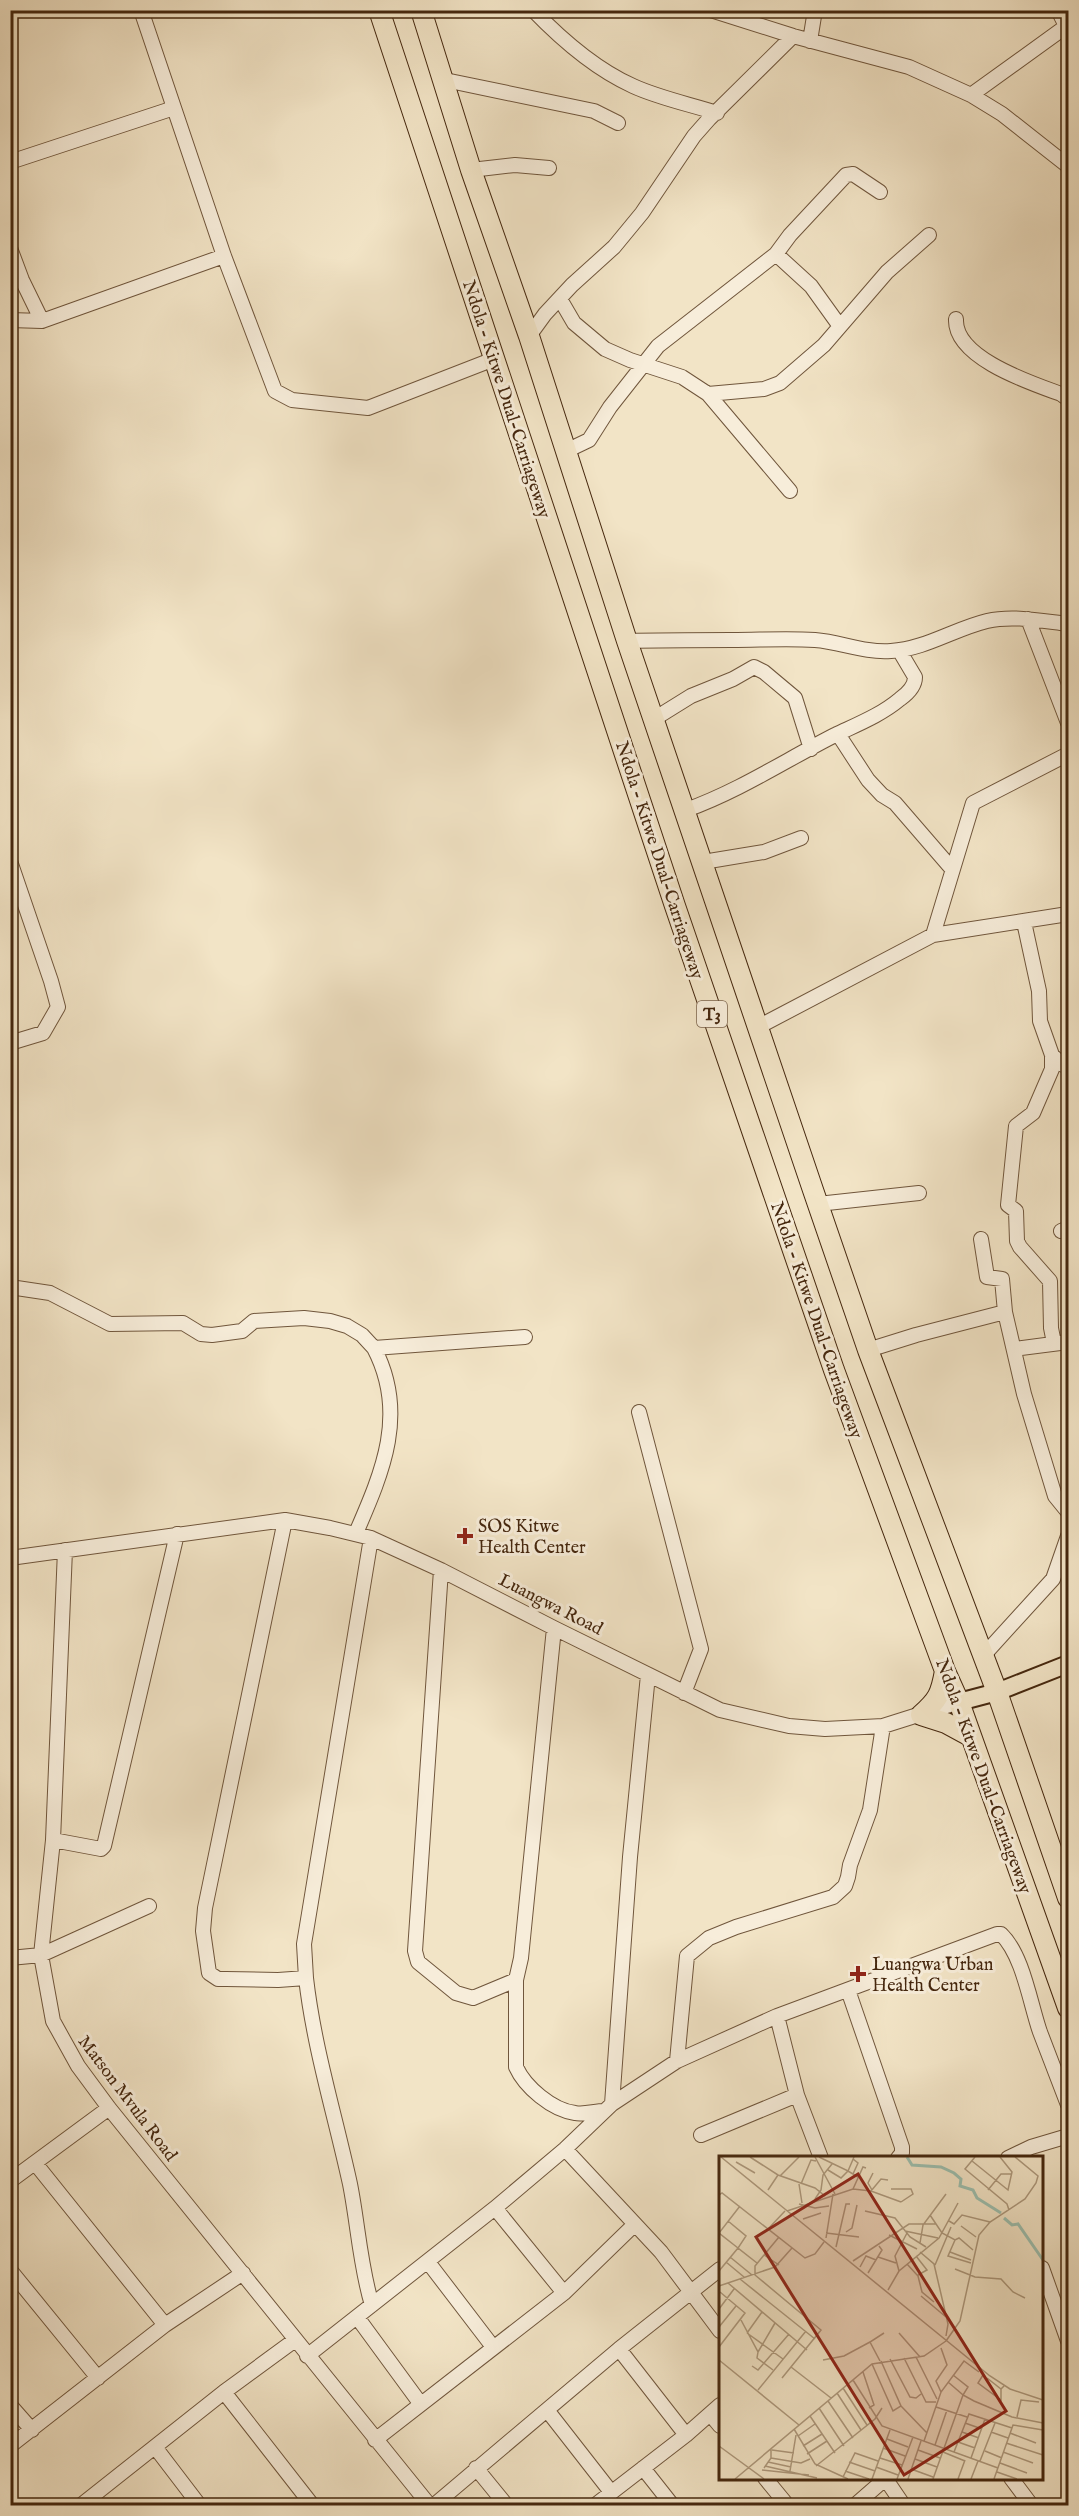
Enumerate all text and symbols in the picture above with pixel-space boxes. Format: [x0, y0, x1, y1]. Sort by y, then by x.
street label: Ndola - Kitwe Dual-Carriageway [456, 278, 555, 521]
street label: Ndola - Kitwe Dual-Carriageway [609, 739, 708, 982]
road number: T3 [697, 1001, 727, 1027]
street label: Ndola - Kitwe Dual-Carriageway [764, 1199, 867, 1442]
place label: SOS Kitwe Health Center [478, 1516, 586, 1560]
marker: SOS Kitwe Health Center [456, 1527, 474, 1545]
street label: Luangwa Road [494, 1569, 607, 1642]
street label: Ndola - Kitwe Dual-Carriageway [929, 1656, 1036, 1897]
place label: Luangwa Urban Health Center [872, 1954, 994, 1998]
marker: Luangwa Urban Health Center [849, 1965, 867, 1983]
street label: Matson Mvula Road [72, 2031, 182, 2167]
inset map [719, 2156, 1043, 2480]

